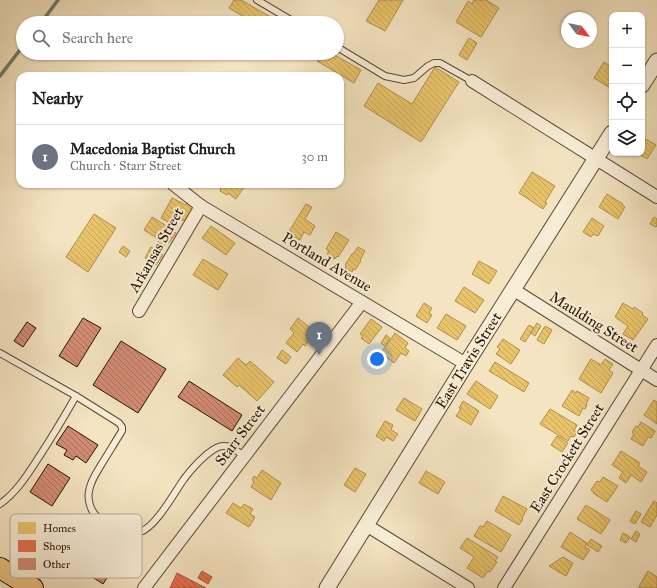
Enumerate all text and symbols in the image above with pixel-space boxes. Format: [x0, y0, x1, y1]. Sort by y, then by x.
north arrow [561, 12, 597, 48]
map controls [609, 12, 645, 156]
button: + [609, 12, 645, 48]
search box [16, 16, 344, 60]
icon: search [30, 27, 52, 49]
text: Search here [62, 29, 133, 47]
button: − [609, 48, 645, 84]
button: locate [609, 84, 645, 120]
text: Nearby [32, 88, 83, 109]
button: layers [609, 120, 645, 156]
text: Macedonia Baptist Church [70, 140, 235, 158]
text: 1 [42, 149, 48, 165]
text: 30 m [302, 149, 328, 165]
text: Church · Starr Street [70, 158, 181, 174]
street label: Arkansas Street [124, 204, 188, 296]
street label: Portland Avenue [279, 228, 375, 296]
street label: Maulding Street [546, 288, 642, 357]
street label: East Travis Street [432, 308, 506, 412]
pin: 1 [306, 322, 332, 355]
your location [367, 349, 387, 369]
street label: Starr Street [211, 400, 269, 469]
street label: East Crockett Street [526, 400, 608, 516]
legend [10, 514, 142, 578]
text: Homes [43, 522, 76, 535]
text: Shops [43, 540, 71, 553]
text: Other [43, 558, 71, 571]

